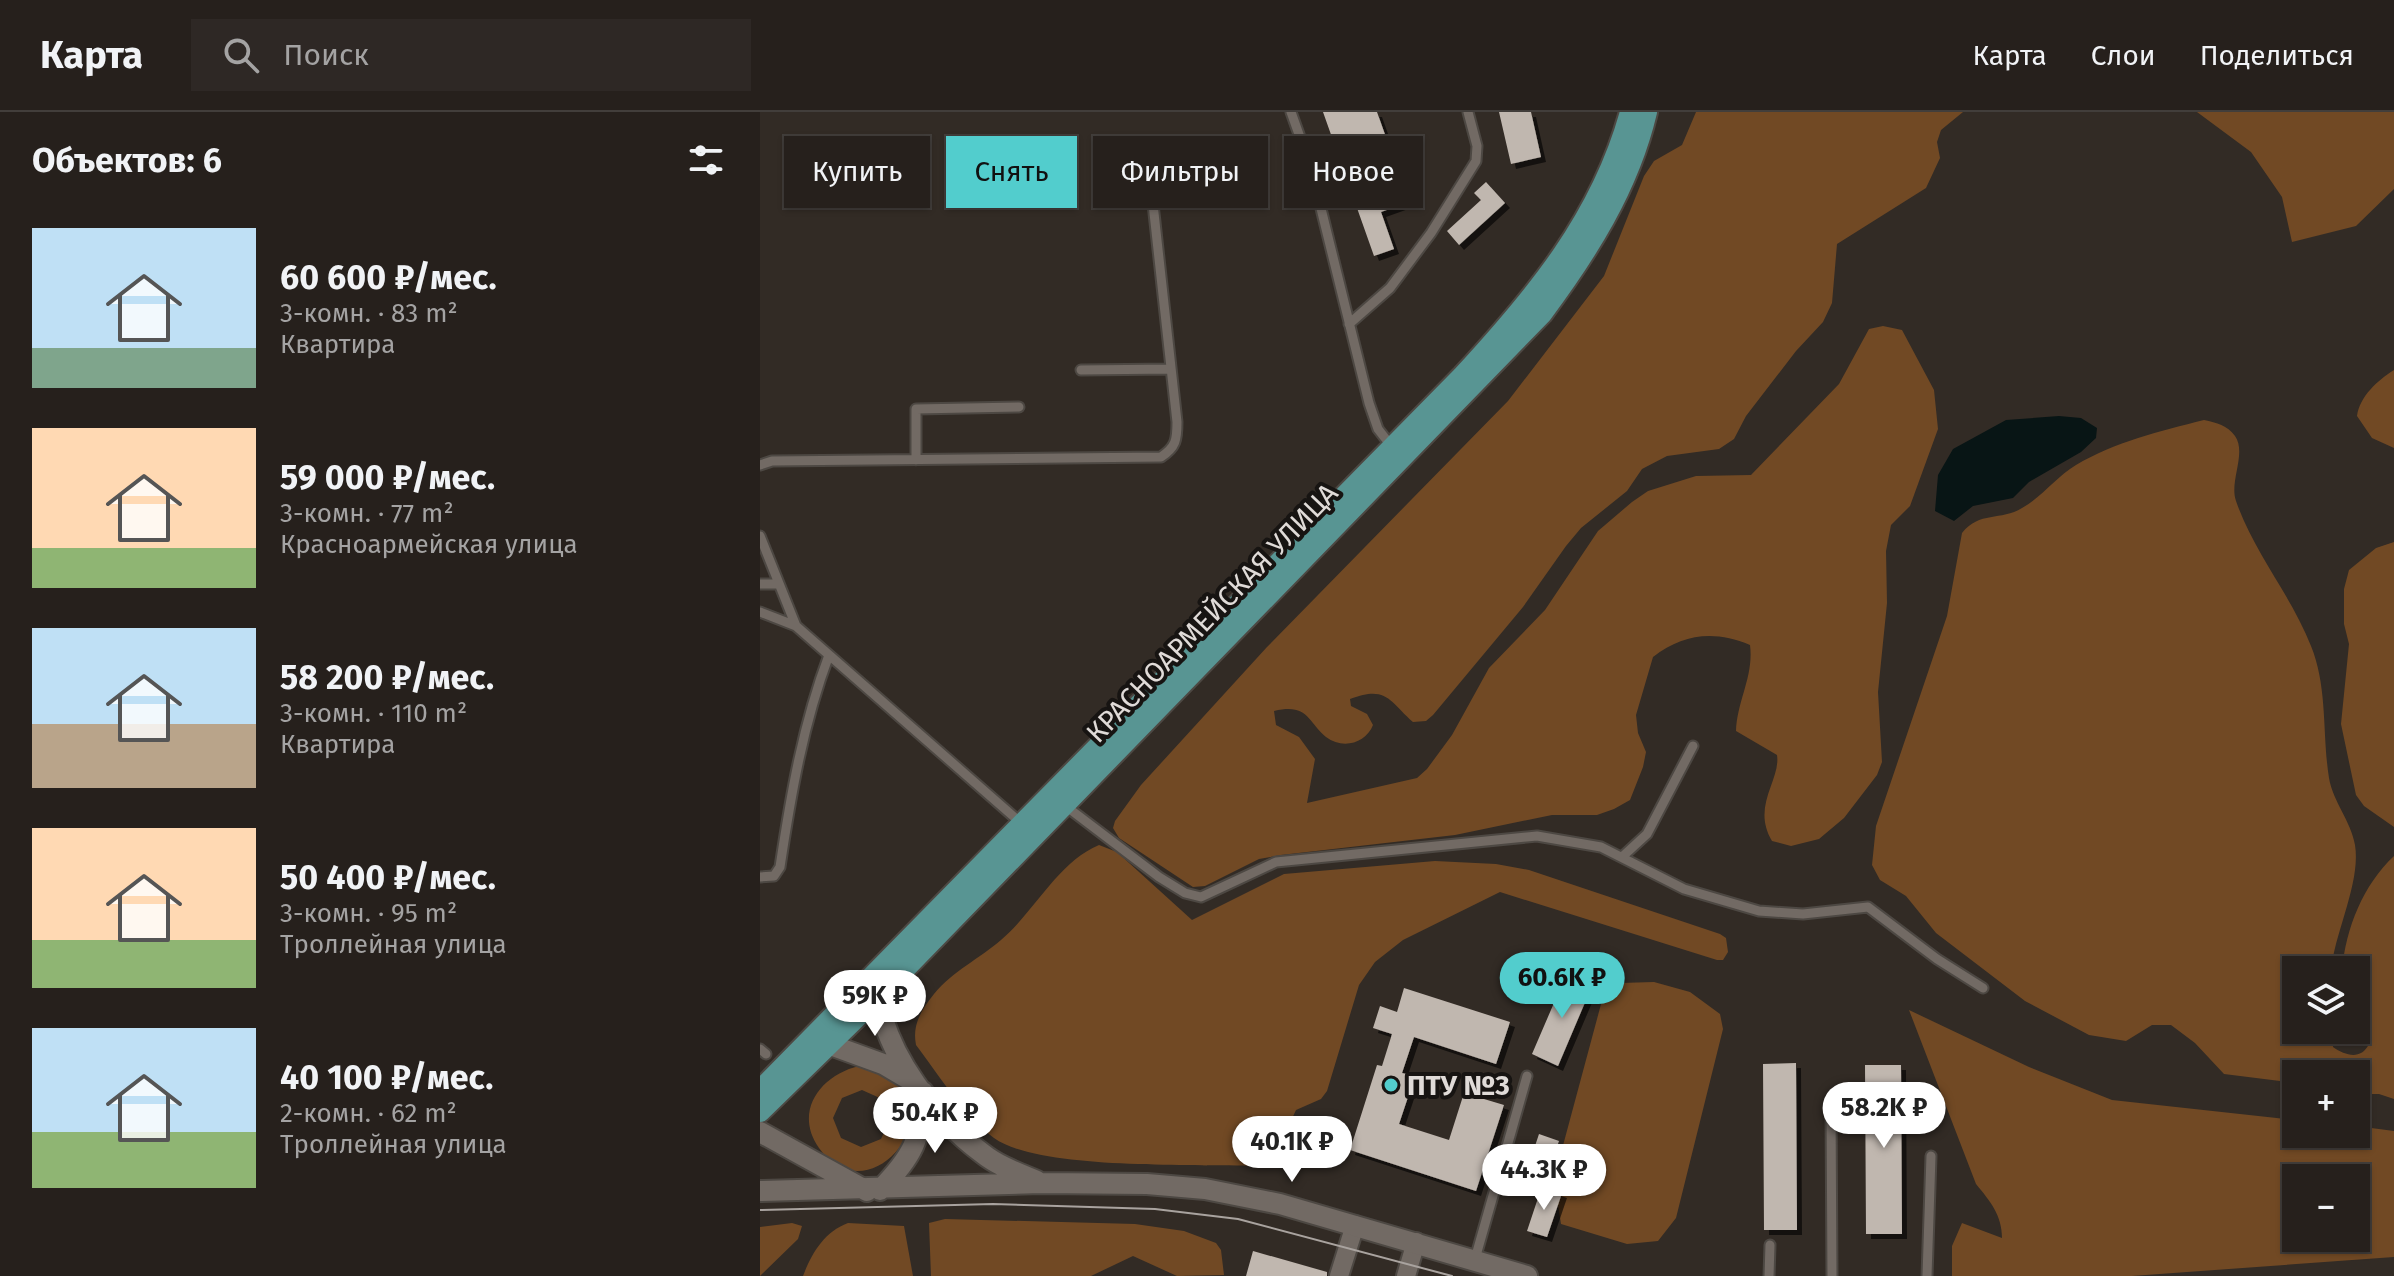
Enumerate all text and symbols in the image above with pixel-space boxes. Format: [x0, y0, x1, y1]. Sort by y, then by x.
search box [191, 19, 751, 91]
text: Карта [40, 32, 143, 78]
icon: search [219, 33, 263, 77]
text: Поиск [283, 37, 369, 73]
text: Карта [1972, 39, 2047, 72]
text: Слои [2091, 39, 2156, 72]
text: Поделиться [2200, 39, 2354, 72]
chip: Купить [784, 136, 930, 208]
chip: Снять [946, 136, 1077, 208]
chip: Фильтры [1093, 136, 1268, 208]
chip: Новое [1284, 136, 1423, 208]
icon: filters [684, 138, 728, 182]
text: Объектов: 6 [32, 140, 222, 181]
text: 60 600 ₽/мес. [280, 257, 497, 298]
icon: home [96, 260, 192, 356]
text: 3-комн. · 83 m² [280, 298, 458, 329]
text: Квартира [280, 329, 395, 360]
text: 59 000 ₽/мес. [280, 457, 495, 498]
icon: home [96, 460, 192, 556]
street label: КРАСНОАРМЕЙСКАЯ УЛИЦА [1079, 477, 1345, 749]
text: 3-комн. · 77 m² [280, 498, 454, 529]
text: Красноармейская улица [280, 529, 578, 560]
text: 58 200 ₽/мес. [280, 657, 494, 698]
icon: home [96, 660, 192, 756]
text: 3-комн. · 110 m² [280, 698, 467, 729]
text: Квартира [280, 729, 395, 760]
text: 50 400 ₽/мес. [280, 857, 496, 898]
icon: home [96, 860, 192, 956]
text: 3-комн. · 95 m² [280, 898, 457, 929]
text: Троллейная улица [280, 929, 507, 960]
pin: 60.6K ₽ [1488, 952, 1636, 1020]
map controls [2282, 956, 2370, 1252]
button: layers [2282, 956, 2370, 1044]
text: 60.6K ₽ [1518, 962, 1606, 993]
pin: 59K ₽ [819, 970, 931, 1038]
text: 59K ₽ [842, 980, 908, 1011]
text: 40 100 ₽/мес. [280, 1057, 493, 1098]
icon: home [96, 1060, 192, 1156]
button: + [2282, 1060, 2370, 1148]
place label: ПТУ №3 [1407, 1069, 1510, 1102]
marker: ПТУ №3 [1382, 1076, 1400, 1094]
pin: 58.2K ₽ [1810, 1082, 1958, 1150]
pin: 50.4K ₽ [861, 1087, 1009, 1155]
text: 58.2K ₽ [1841, 1092, 1927, 1123]
text: 50.4K ₽ [891, 1097, 979, 1128]
text: 2-комн. · 62 m² [280, 1098, 457, 1129]
pin: 40.1K ₽ [1218, 1116, 1366, 1184]
text: 40.1K ₽ [1250, 1126, 1334, 1157]
text: Троллейная улица [280, 1129, 507, 1160]
pin: 44.3K ₽ [1470, 1144, 1618, 1212]
text: 44.3K ₽ [1500, 1154, 1588, 1185]
button: − [2282, 1164, 2370, 1252]

